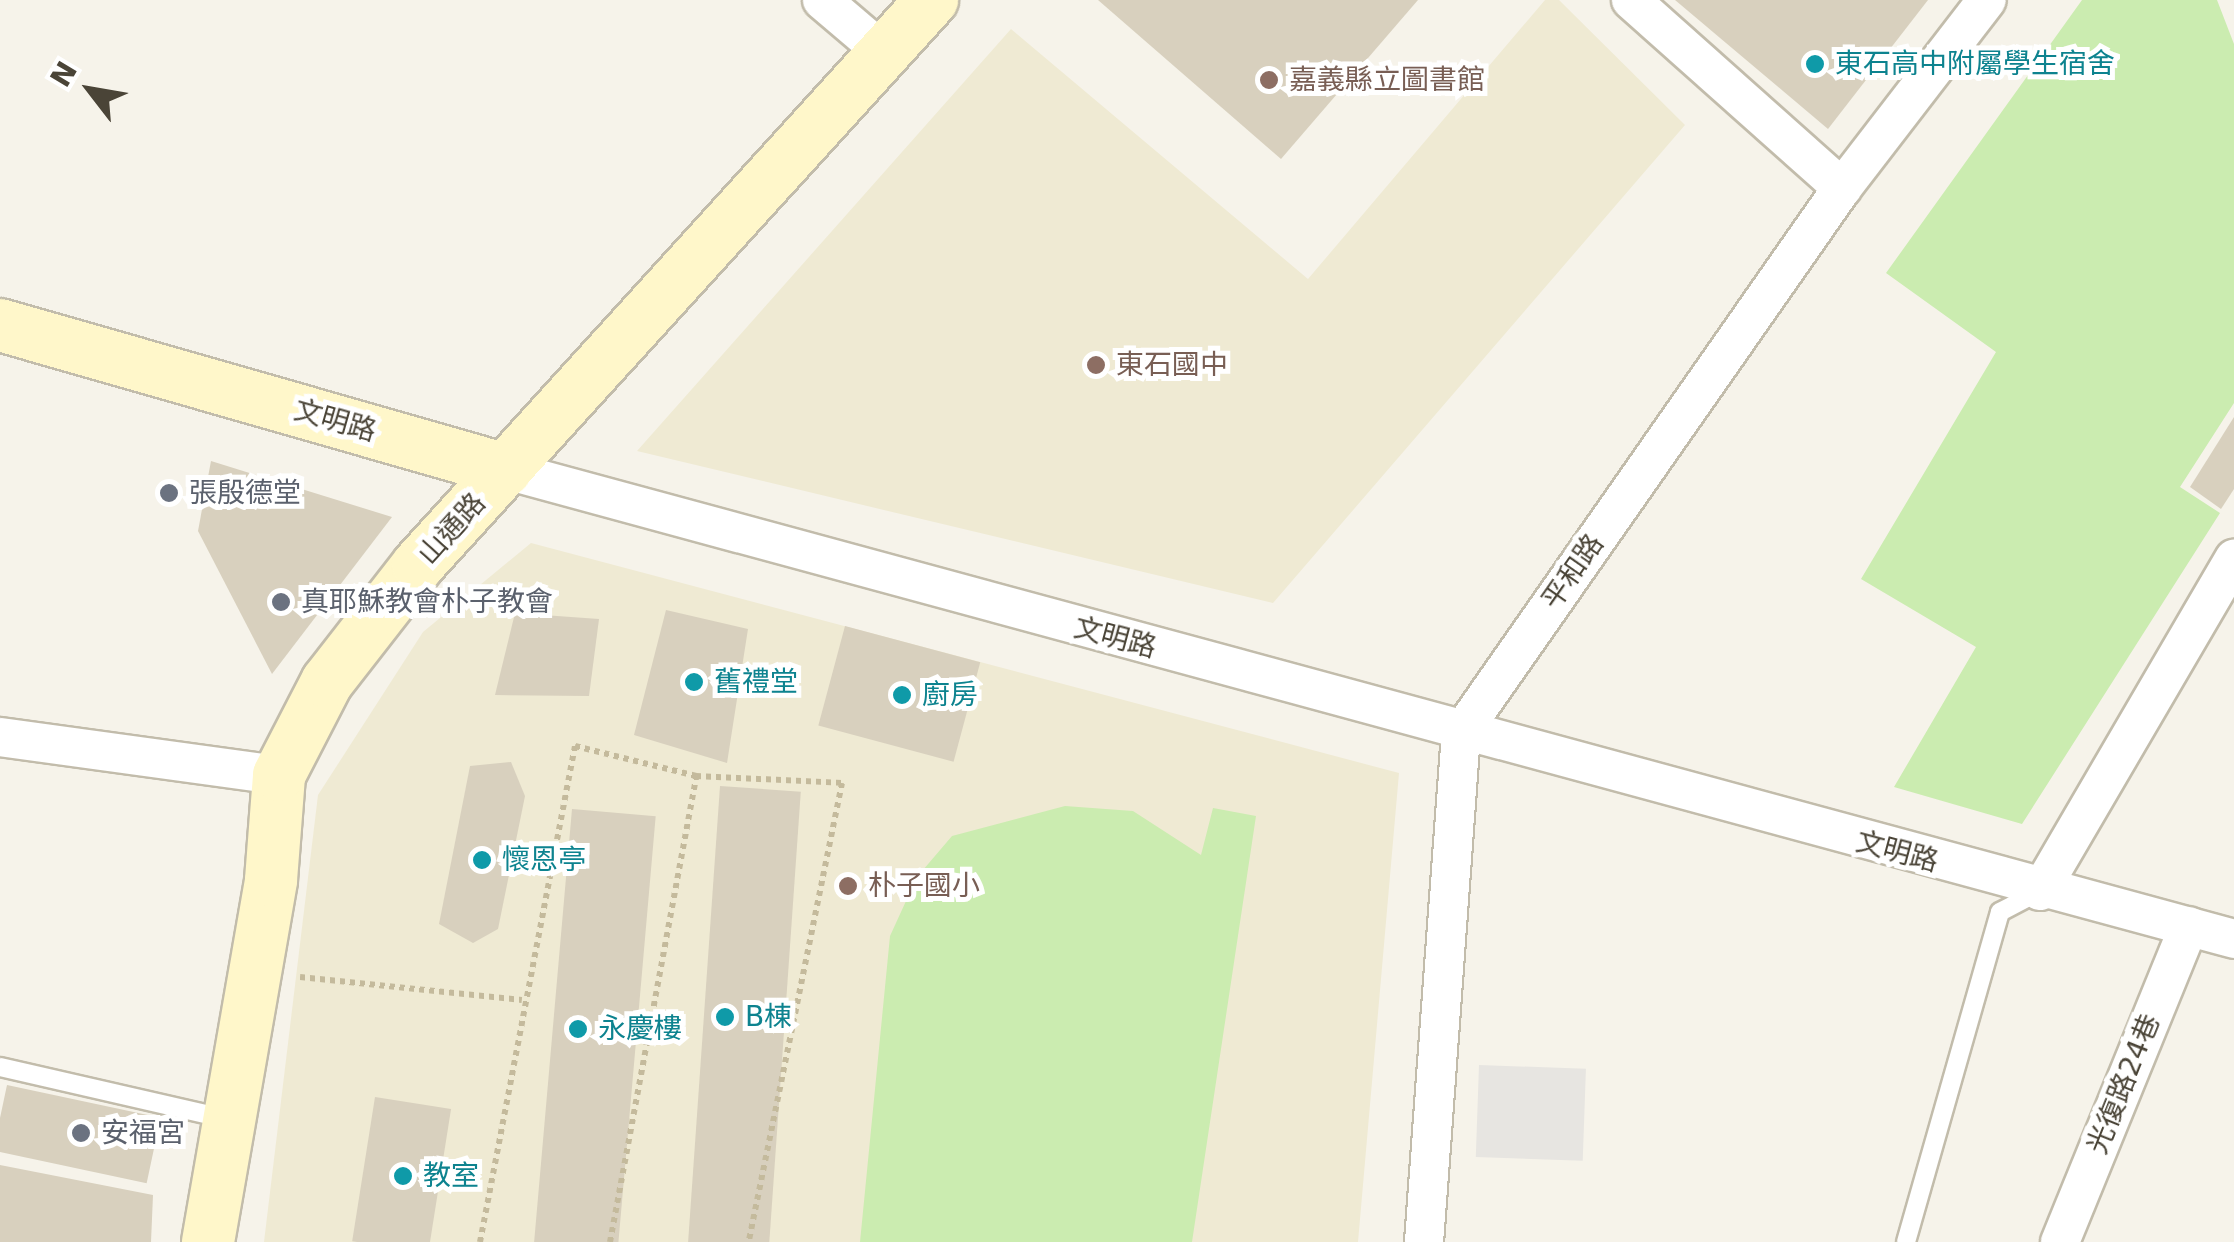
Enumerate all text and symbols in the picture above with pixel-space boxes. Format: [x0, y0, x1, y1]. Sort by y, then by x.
north arrow [40, 40, 140, 140]
place label: 東石高中附屬學生宿舍 [1835, 47, 2115, 81]
marker: 東石高中附屬學生宿舍 [1804, 53, 1826, 75]
text: N [44, 56, 84, 93]
place label: 嘉義縣立圖書館 [1289, 63, 1485, 97]
marker: 嘉義縣立圖書館 [1258, 69, 1280, 91]
place label: 東石國中 [1116, 348, 1228, 382]
marker: 東石國中 [1085, 354, 1107, 376]
street label: 文明路 [290, 393, 380, 449]
place label: 張殷德堂 [189, 476, 301, 510]
marker: 張殷德堂 [158, 482, 180, 504]
street label: 山通路 [411, 487, 493, 571]
street label: 平和路 [1535, 528, 1611, 616]
place label: 真耶穌教會朴子教會 [301, 585, 553, 619]
marker: 真耶穌教會朴子教會 [270, 591, 292, 613]
street label: 文明路 [1070, 611, 1160, 665]
place label: 舊禮堂 [714, 665, 798, 699]
marker: 舊禮堂 [683, 671, 705, 693]
place label: 廚房 [922, 678, 978, 712]
marker: 廚房 [891, 684, 913, 706]
street label: 文明路 [1852, 825, 1942, 879]
place label: 懷恩亭 [502, 843, 586, 877]
marker: 懷恩亭 [471, 849, 493, 871]
place label: 朴子國小 [868, 869, 980, 903]
marker: 朴子國小 [837, 875, 859, 897]
place label: B棟 [745, 1000, 792, 1034]
marker: B棟 [714, 1006, 736, 1028]
street label: 光復路24巷 [2081, 1009, 2167, 1159]
place label: 永慶樓 [598, 1012, 682, 1046]
marker: 永慶樓 [567, 1018, 589, 1040]
place label: 安福宮 [101, 1116, 185, 1150]
marker: 安福宮 [70, 1122, 92, 1144]
place label: 教室 [423, 1159, 479, 1193]
marker: 教室 [392, 1165, 414, 1187]

